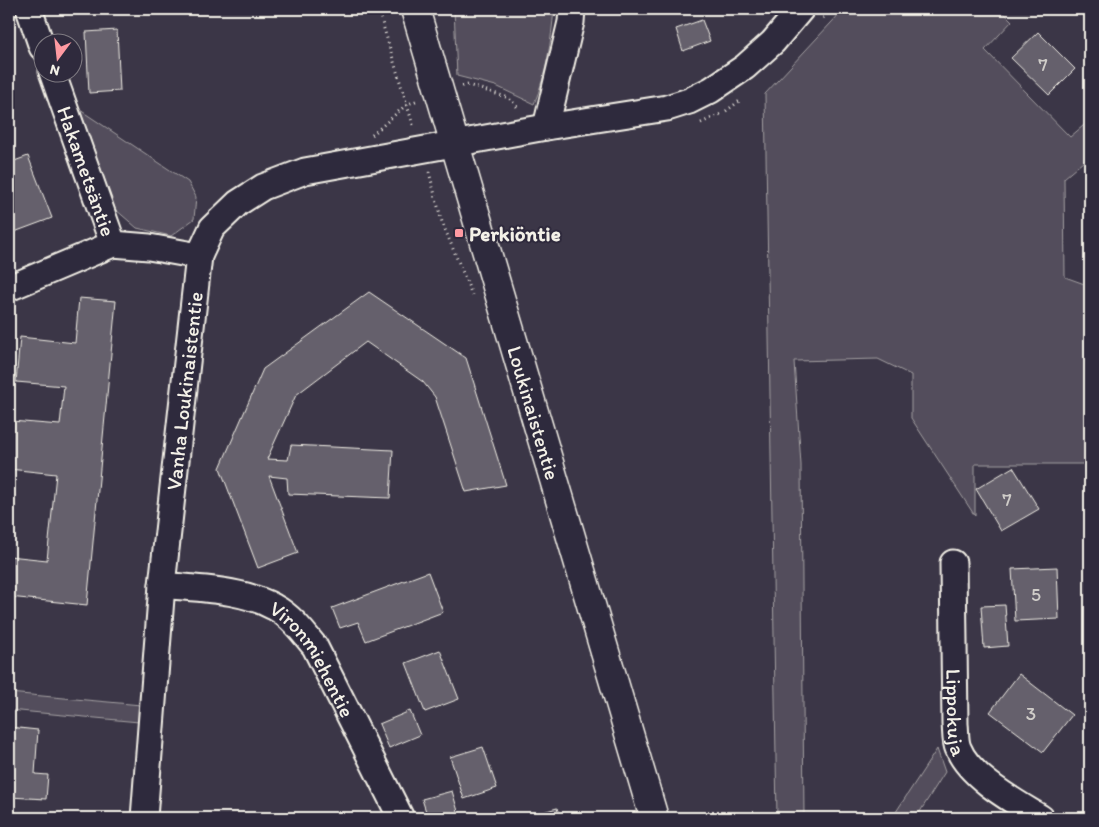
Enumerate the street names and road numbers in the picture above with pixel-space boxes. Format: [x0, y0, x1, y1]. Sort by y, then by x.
street label: Hakametsäntie [53, 102, 122, 239]
street label: Vanha Loukinaistentie [160, 290, 207, 492]
street label: Loukinaistentie [503, 343, 566, 483]
street label: Vironmiehentie [266, 595, 361, 721]
street label: Lippokuja [942, 668, 972, 759]

